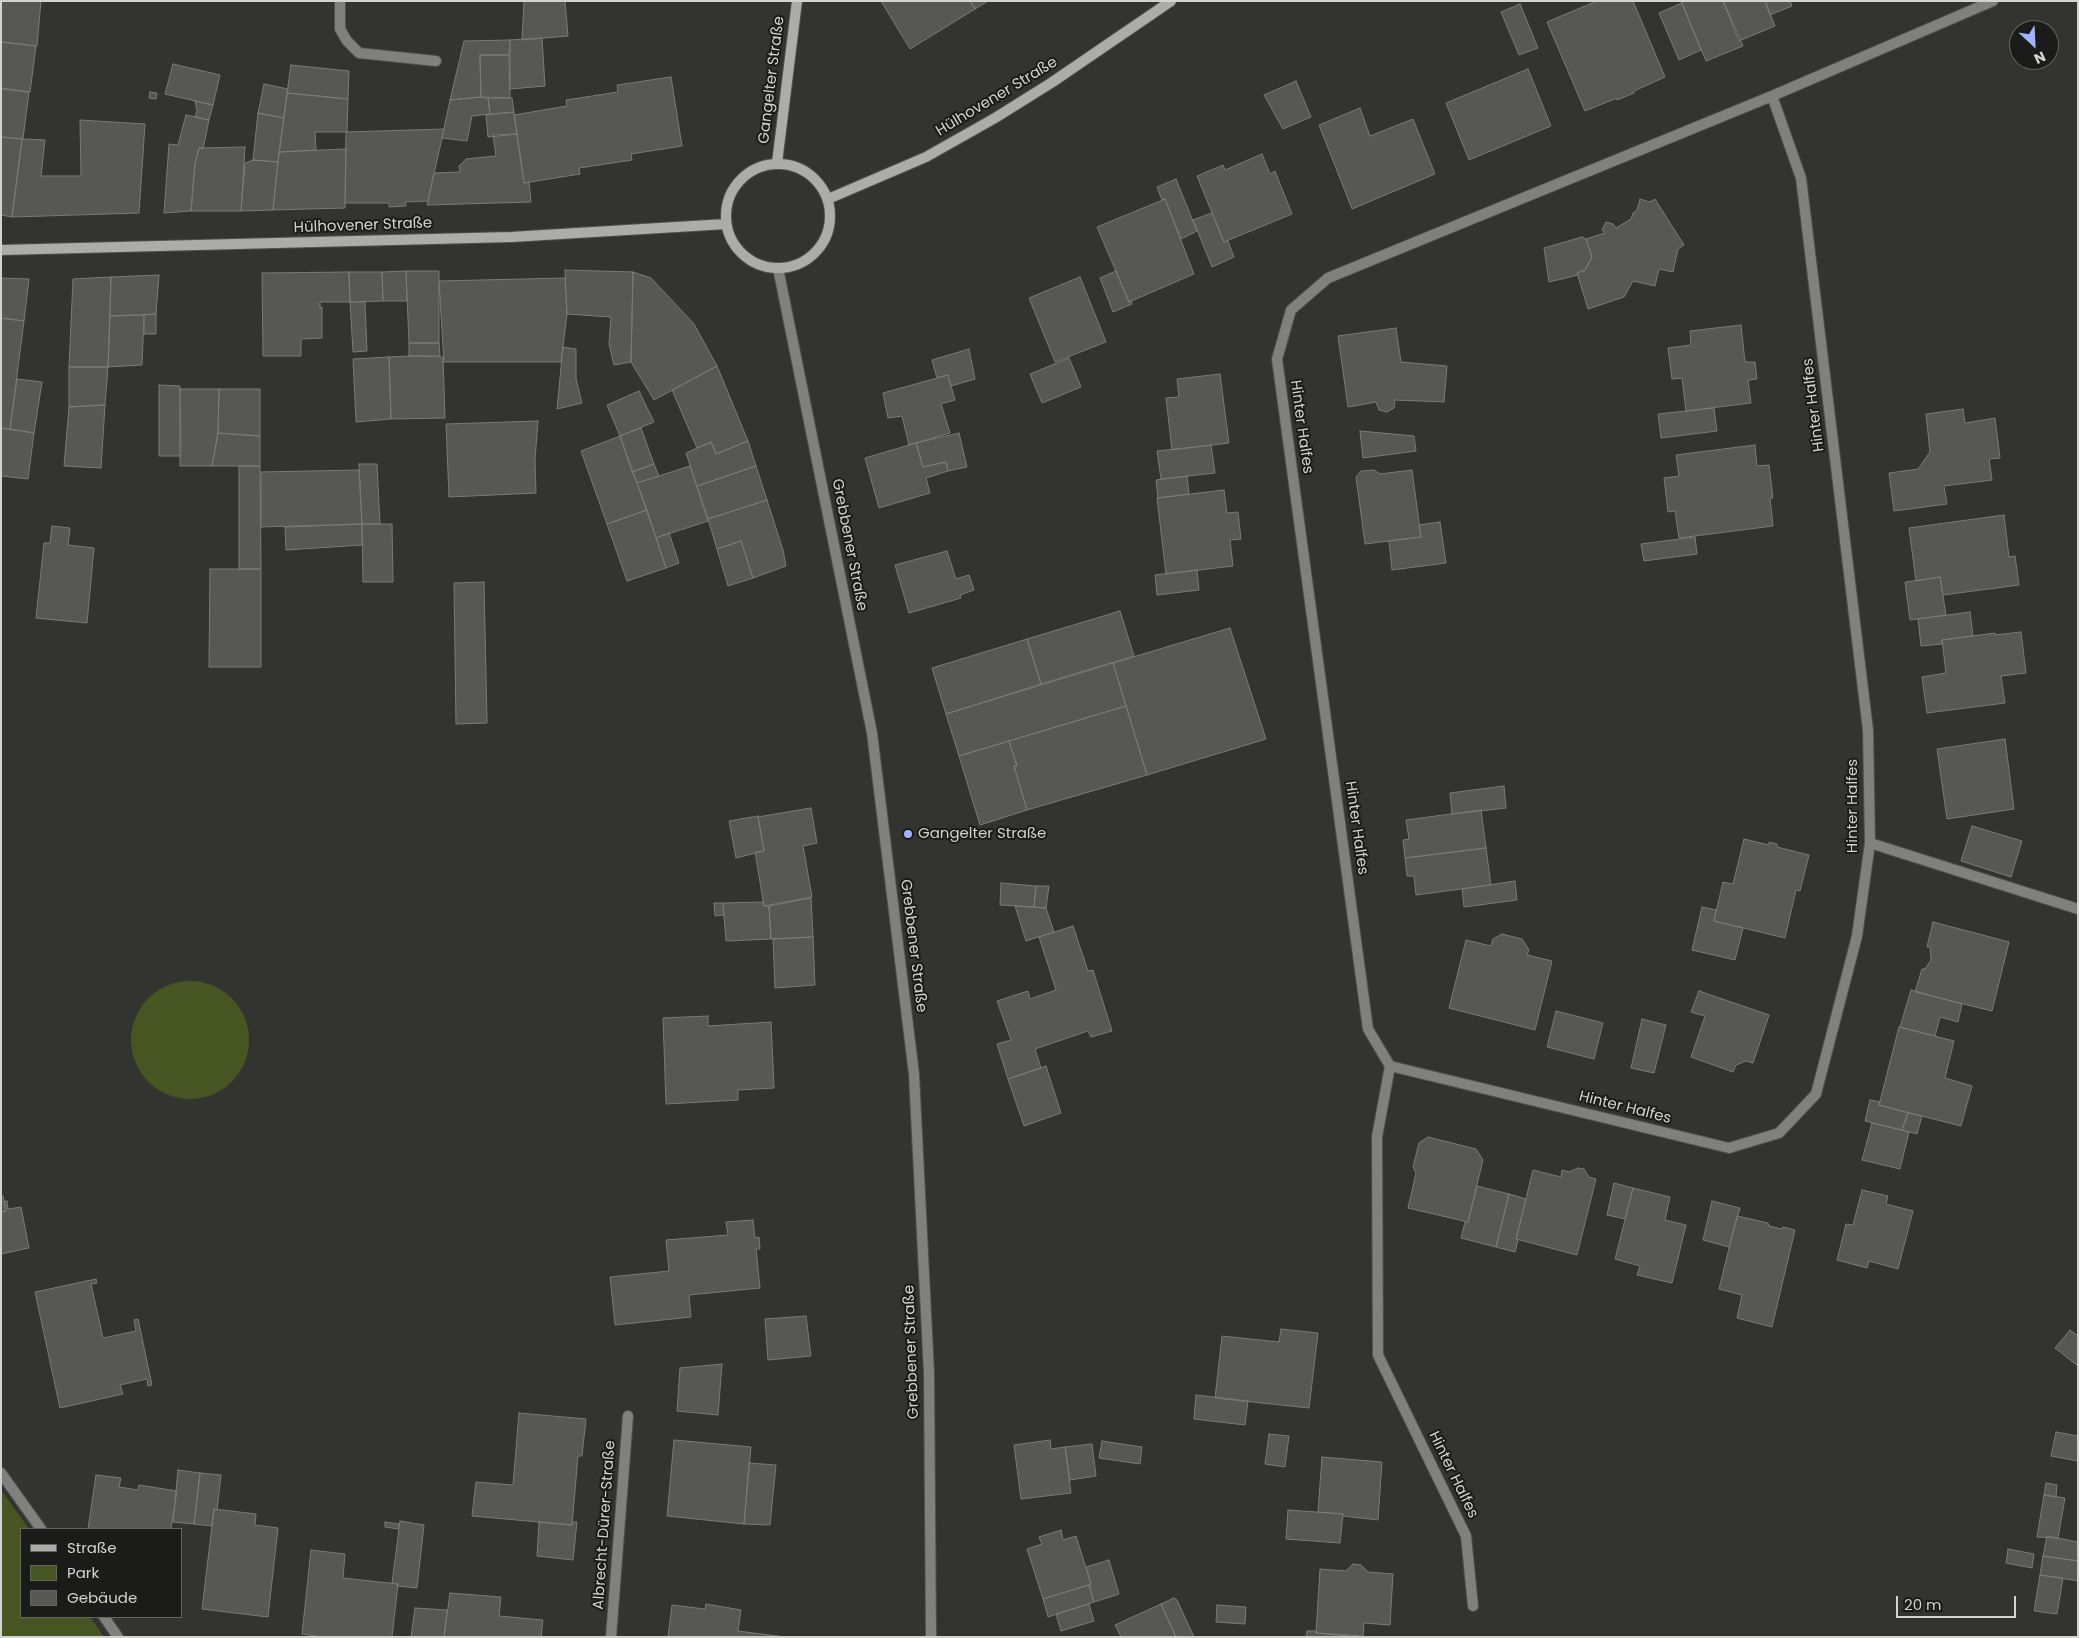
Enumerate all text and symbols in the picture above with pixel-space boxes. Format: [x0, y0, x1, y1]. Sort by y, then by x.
street label: Gangelter Straße [755, 15, 789, 145]
north arrow [2009, 20, 2059, 70]
text: N [2031, 46, 2049, 69]
street label: Hülhovener Straße [933, 54, 1061, 140]
street label: Hülhovener Straße [293, 215, 433, 237]
street label: Hinter Halfes [1799, 357, 1829, 453]
street label: Hinter Halfes [1286, 379, 1316, 475]
street label: Grebbener Straße [827, 477, 871, 613]
street label: Hinter Halfes [1844, 759, 1862, 853]
street label: Hinter Halfes [1341, 780, 1371, 876]
place label: Gangelter Straße [918, 825, 1046, 843]
marker: Gangelter Straße [902, 828, 914, 840]
street label: Grebbener Straße [896, 878, 930, 1014]
street label: Hinter Halfes [1577, 1088, 1673, 1128]
street label: Grebbener Straße [901, 1285, 923, 1419]
street label: Hinter Halfes [1424, 1429, 1482, 1521]
street label: Albrecht-Dürer-Straße [590, 1440, 620, 1610]
legend [20, 1528, 182, 1618]
text: Straße [67, 1537, 117, 1558]
text: Park [67, 1562, 99, 1583]
scale bar [1899, 1586, 2019, 1618]
text: Gebäude [67, 1587, 137, 1608]
text: 20 m [1904, 1594, 1942, 1615]

